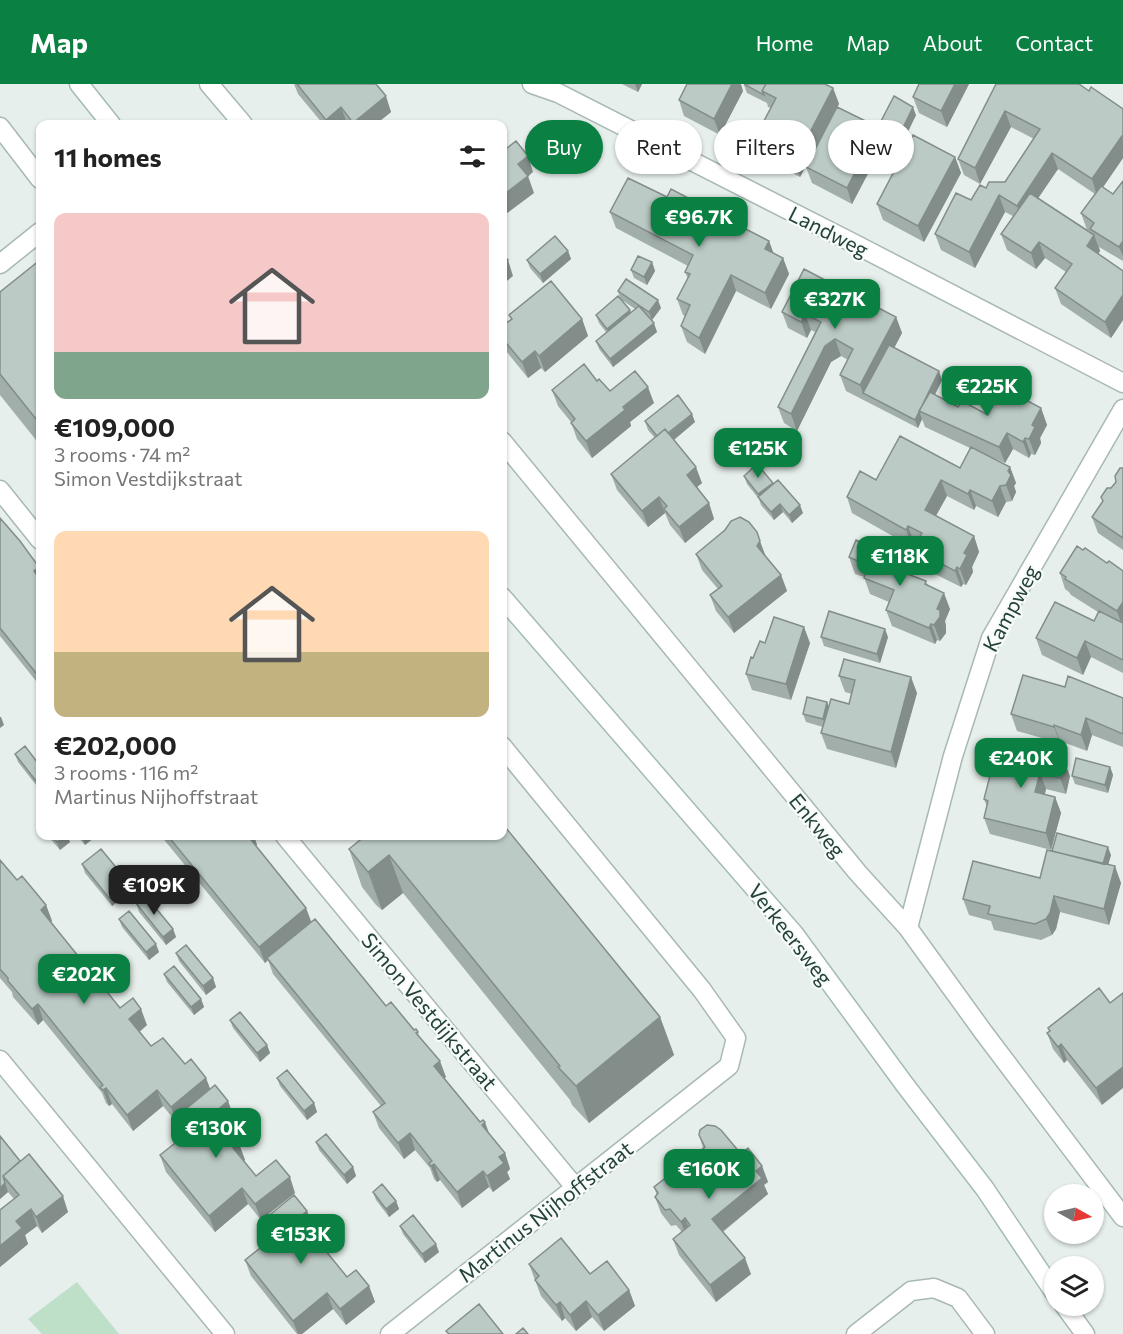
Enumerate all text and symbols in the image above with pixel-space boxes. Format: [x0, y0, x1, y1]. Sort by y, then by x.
text: Map [30, 25, 88, 59]
text: Home [756, 30, 813, 55]
text: Map [846, 30, 890, 55]
text: About [923, 30, 982, 55]
text: Contact [1015, 30, 1093, 55]
chip: Buy [525, 120, 603, 174]
chip: Rent [615, 120, 702, 174]
chip: Filters [714, 120, 816, 174]
chip: New [828, 120, 914, 174]
icon: filters [456, 140, 489, 173]
text: 11 homes [54, 141, 162, 172]
pin: €96.7K [650, 197, 748, 248]
street label: Landweg [785, 200, 873, 262]
text: €96.7K [665, 204, 733, 228]
icon: home [218, 252, 326, 360]
pin: €327K [793, 279, 877, 330]
text: €327K [804, 286, 866, 310]
pin: €225K [945, 366, 1029, 417]
text: €225K [956, 373, 1018, 397]
text: €109,000 [54, 411, 175, 442]
pin: €125K [716, 428, 800, 479]
text: €125K [728, 435, 788, 459]
text: 3 rooms · 74 m² [54, 442, 190, 466]
text: Simon Vestdijkstraat [54, 466, 242, 490]
pin: €118K [858, 536, 942, 587]
text: €118K [871, 543, 929, 567]
street label: Kampweg [977, 560, 1043, 656]
icon: home [218, 570, 326, 678]
text: €202,000 [54, 729, 177, 760]
pin: €240K [979, 738, 1063, 789]
text: €240K [989, 745, 1053, 769]
text: 3 rooms · 116 m² [54, 760, 198, 784]
text: Martinus Nijhoffstraat [54, 784, 258, 808]
street label: Enkweg [785, 788, 851, 862]
pin: €109K [112, 865, 196, 916]
text: €109K [123, 872, 185, 896]
street label: Verkeersweg [744, 878, 838, 990]
street label: Simon Vestdijkstraat [357, 927, 503, 1095]
pin: €202K [42, 954, 126, 1005]
text: €202K [52, 961, 116, 985]
pin: €130K [174, 1108, 258, 1159]
text: €130K [185, 1115, 247, 1139]
street label: Martinus Nijhoffstraat [453, 1135, 637, 1287]
pin: €160K [667, 1149, 751, 1200]
text: €160K [678, 1156, 740, 1180]
north arrow [1044, 1184, 1104, 1244]
map controls [1044, 1184, 1104, 1316]
pin: €153K [259, 1214, 343, 1265]
text: €153K [271, 1221, 331, 1245]
button: layers [1044, 1256, 1104, 1316]

